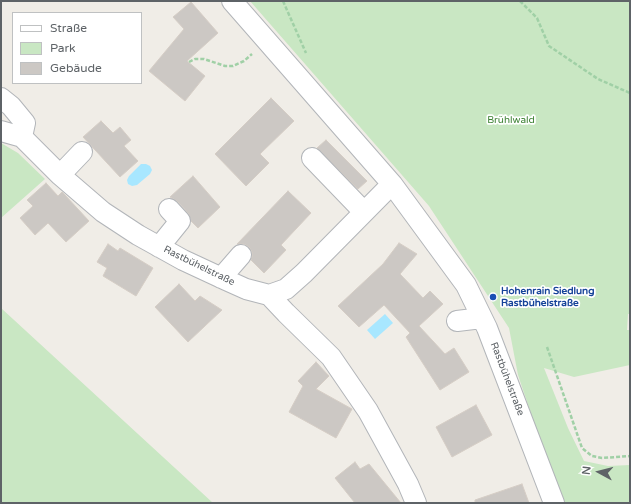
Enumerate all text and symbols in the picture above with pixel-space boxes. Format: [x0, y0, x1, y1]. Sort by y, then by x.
legend [12, 12, 142, 84]
text: Straße [50, 21, 87, 35]
text: Park [50, 41, 76, 55]
text: Gebäude [50, 61, 102, 75]
park label: Brühlwald [487, 114, 535, 126]
street label: Rastbühelstraße [161, 244, 237, 288]
place label: Hohenrain Siedlung Rastbühelstraße [501, 285, 594, 308]
marker: Hohenrain Siedlung Rastbühelstraße [488, 292, 498, 302]
street label: Rastbühelstraße [487, 341, 527, 417]
north arrow [579, 452, 619, 492]
text: N [580, 465, 594, 476]

